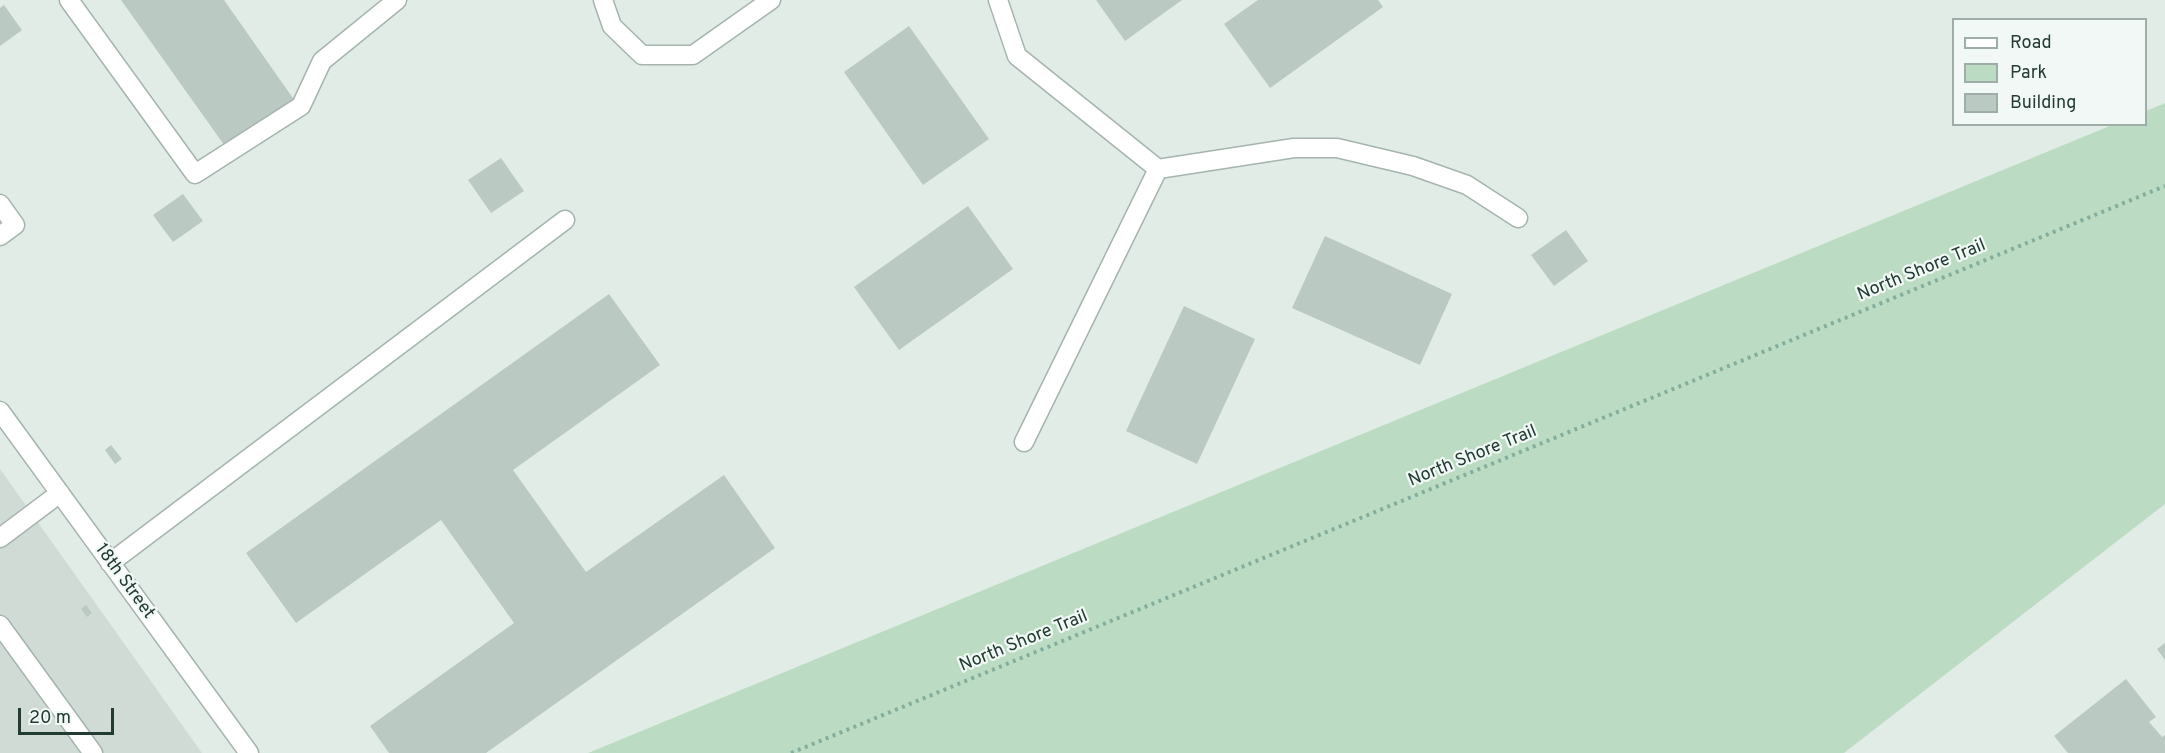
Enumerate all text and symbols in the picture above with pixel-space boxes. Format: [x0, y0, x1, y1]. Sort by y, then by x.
legend [1952, 18, 2147, 126]
text: Road [2010, 32, 2052, 55]
text: Park [2010, 62, 2047, 85]
text: Building [2010, 92, 2076, 115]
street label: North Shore Trail [1855, 235, 1989, 307]
street label: North Shore Trail [1406, 421, 1540, 493]
street label: 18th Street [89, 540, 159, 624]
street label: North Shore Trail [957, 606, 1091, 678]
scale bar [21, 696, 117, 734]
text: 20 m [29, 707, 71, 730]

